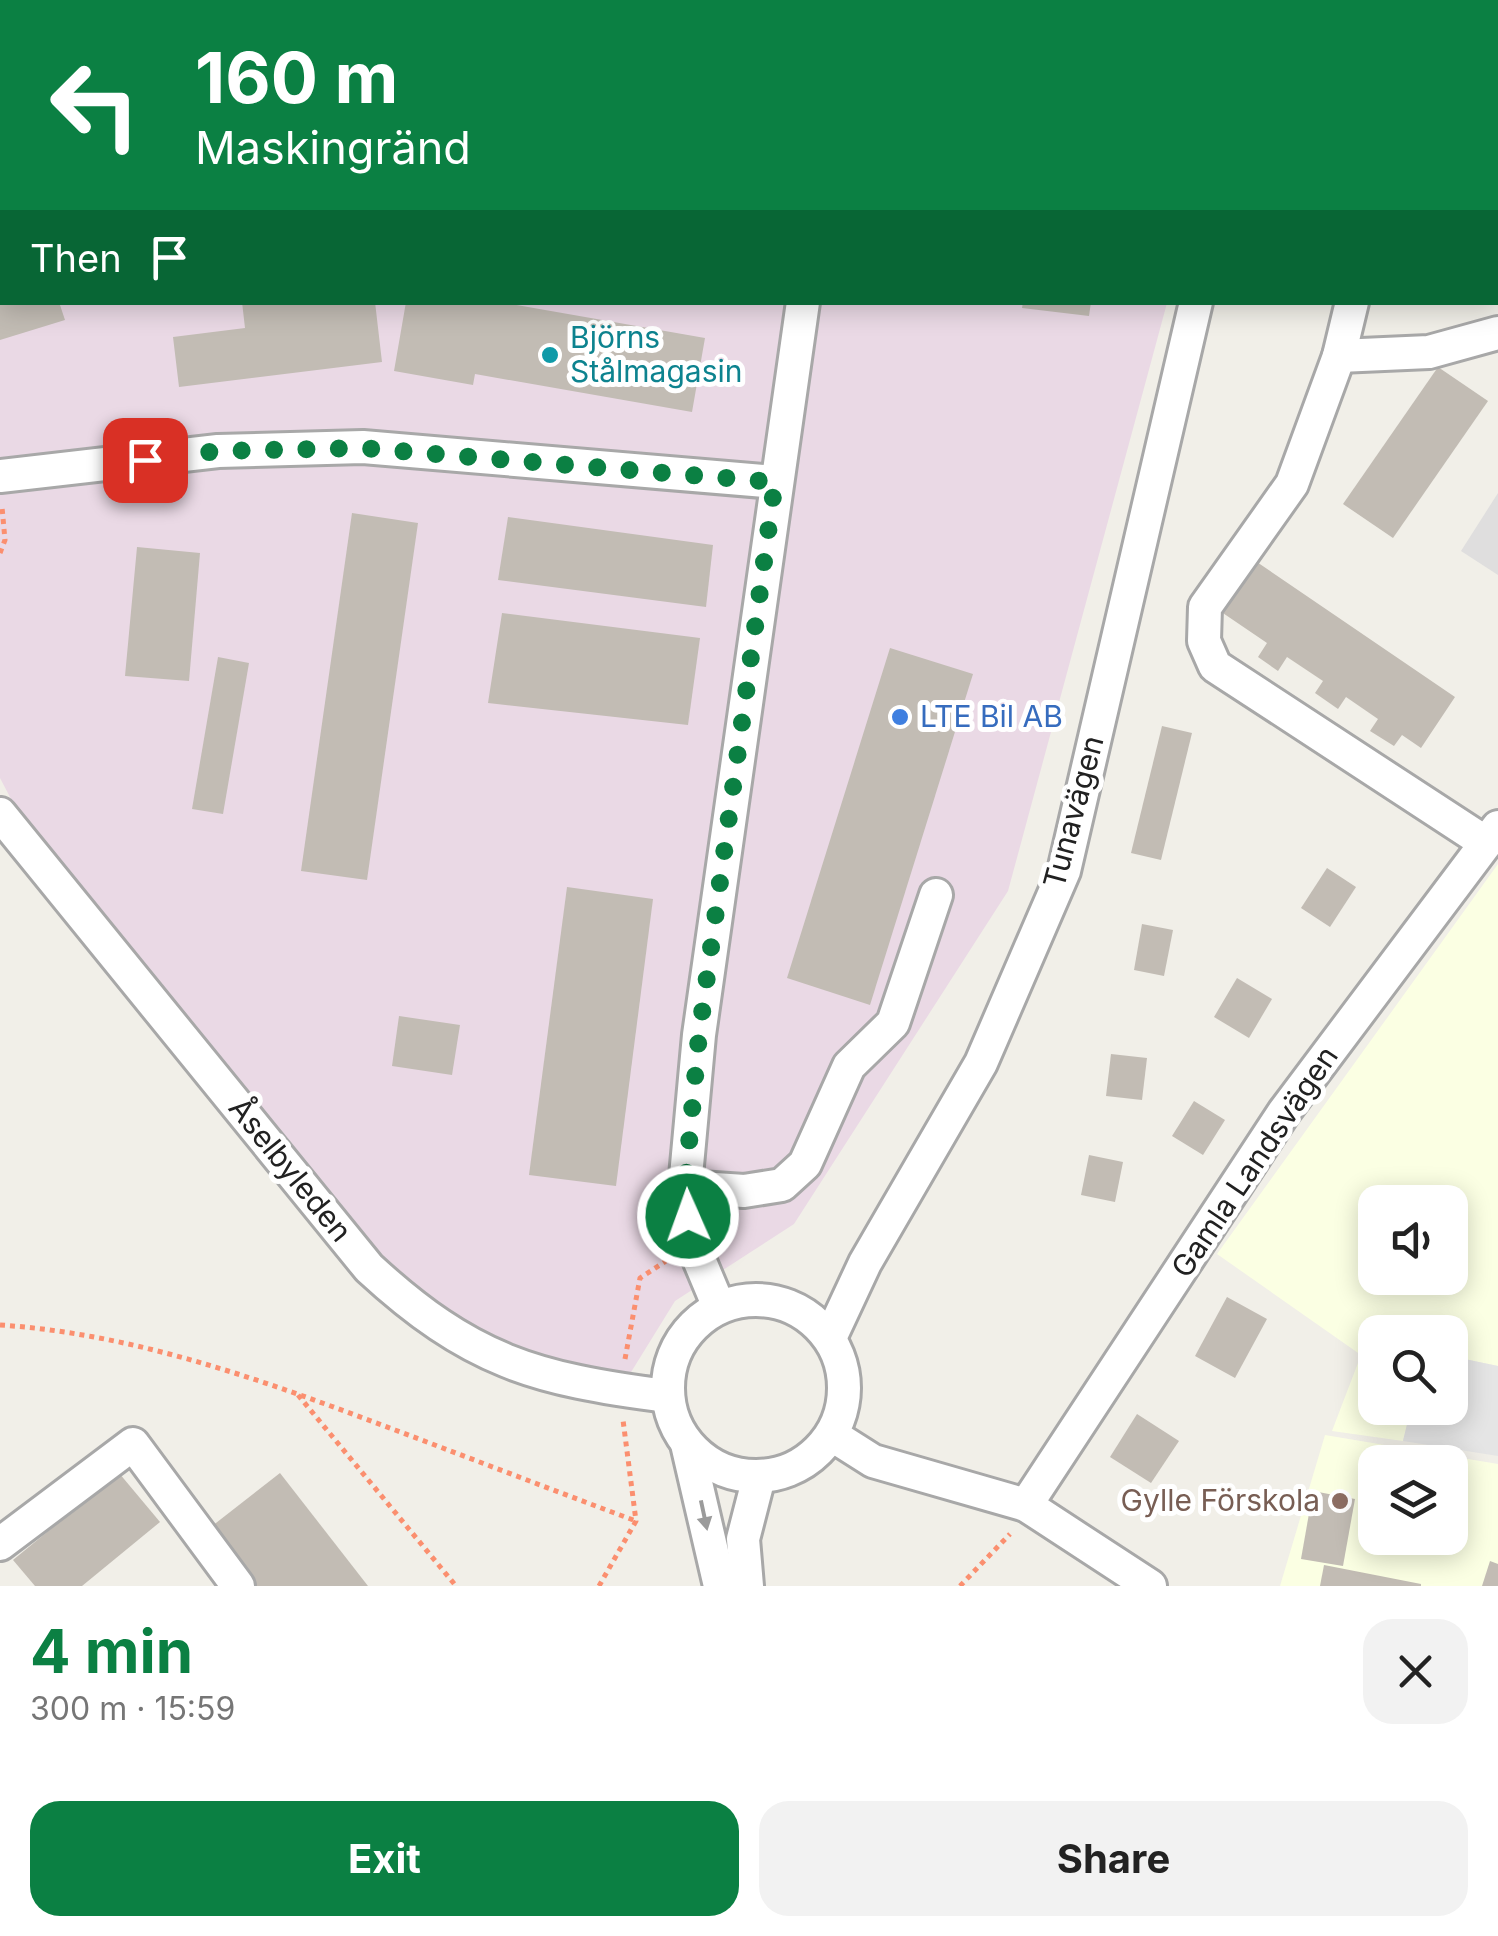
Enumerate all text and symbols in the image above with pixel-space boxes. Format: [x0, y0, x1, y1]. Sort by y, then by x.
text: 160 m [195, 35, 398, 120]
icon: left [30, 40, 160, 170]
text: Maskingränd [195, 120, 471, 175]
icon: arrive [142, 230, 197, 285]
text: Then [30, 235, 122, 281]
place label: Björns Stålmagasin [570, 319, 743, 389]
marker: Björns Stålmagasin [539, 344, 561, 366]
pin [103, 418, 188, 503]
icon: arrive [118, 433, 173, 488]
place label: LTE Bil AB [920, 698, 1063, 734]
marker: LTE Bil AB [889, 706, 911, 728]
street label: Tunavägen [1035, 732, 1111, 892]
street label: Gamla Landsvägen [1163, 1039, 1345, 1284]
street label: Åselbyleden [222, 1090, 360, 1248]
position arrow [636, 1164, 740, 1268]
map controls [1358, 1185, 1468, 1555]
button: sound [1358, 1185, 1468, 1295]
button: search [1358, 1315, 1468, 1425]
button: layers [1358, 1445, 1468, 1555]
place label: Gylle Förskola [1121, 1482, 1320, 1518]
marker: Gylle Förskola [1329, 1490, 1351, 1512]
one-way arrow [696, 1500, 712, 1531]
text: 4 min [30, 1615, 193, 1687]
button: close [1363, 1619, 1468, 1724]
text: 300 m · 15:59 [30, 1689, 235, 1728]
button: Exit [30, 1801, 739, 1916]
button: Share [759, 1801, 1468, 1916]

